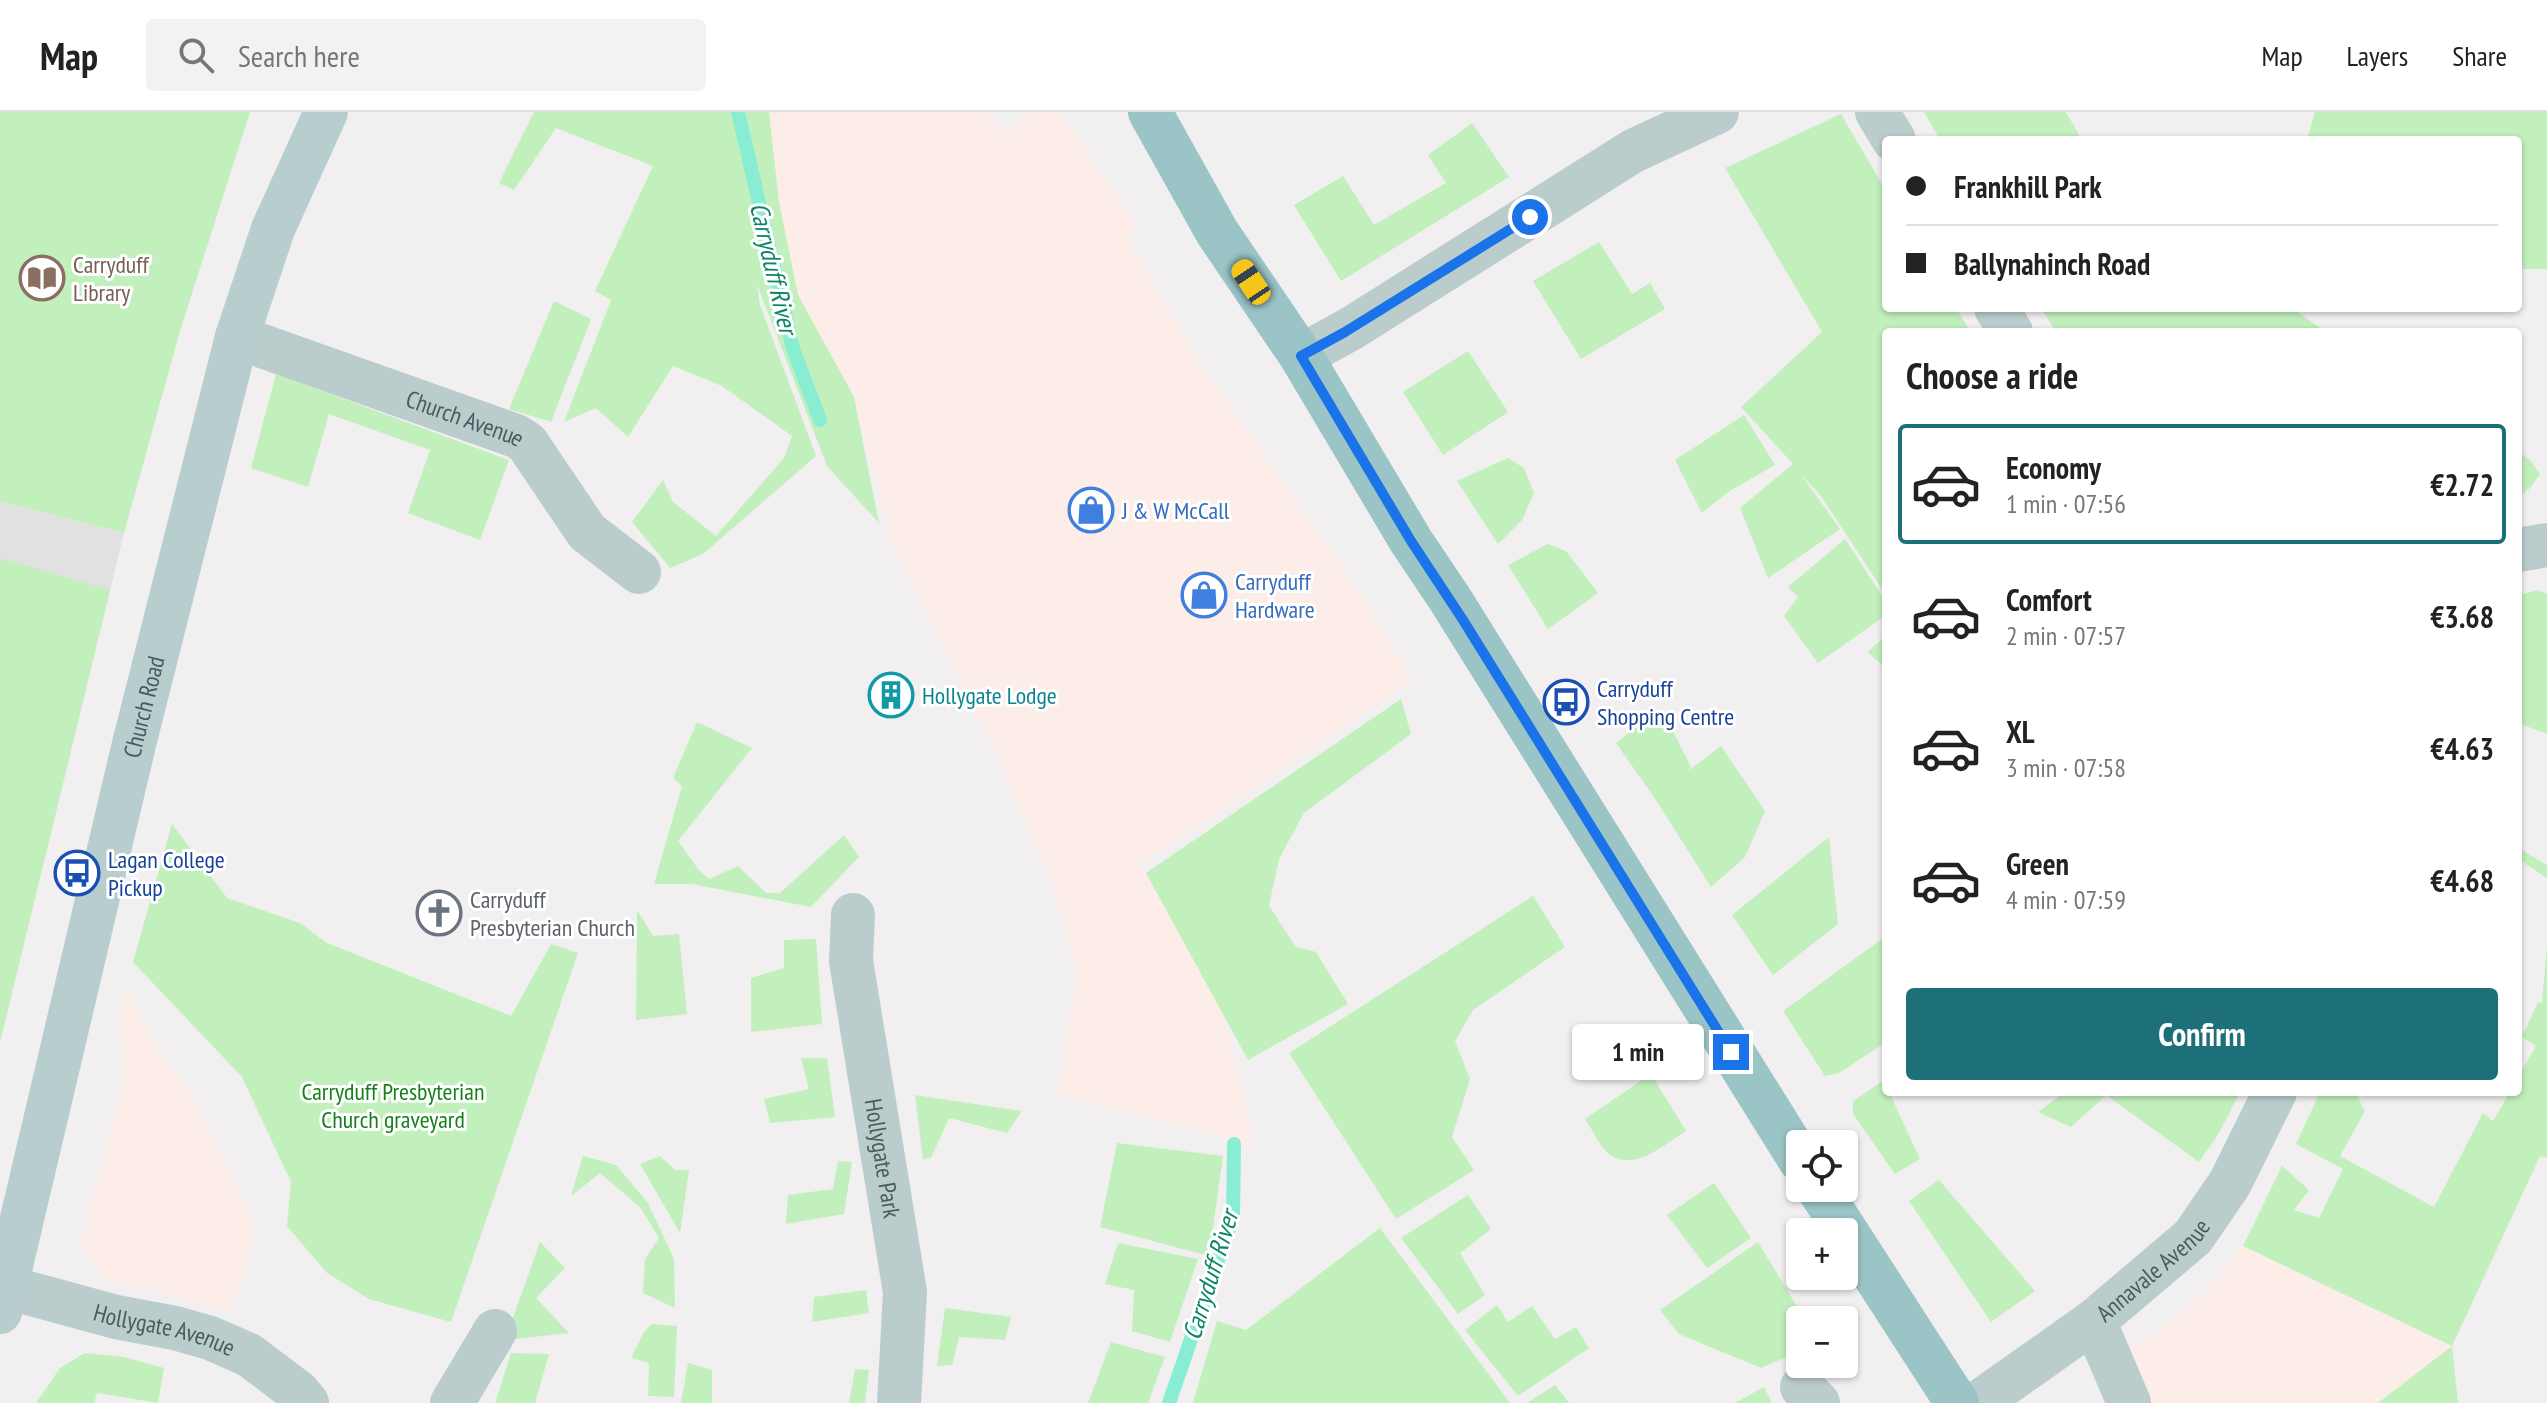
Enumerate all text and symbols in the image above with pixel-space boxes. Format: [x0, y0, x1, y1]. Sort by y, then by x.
search box [146, 19, 706, 91]
text: Map [40, 31, 98, 80]
icon: search [174, 33, 218, 77]
text: Search here [238, 36, 360, 75]
text: Map [2261, 37, 2303, 74]
text: Layers [2347, 37, 2408, 74]
text: Share [2452, 37, 2507, 74]
text: Frankhill Park [1954, 167, 2102, 206]
water label: Carryduff River [743, 199, 806, 341]
route start [1512, 199, 1548, 235]
text: Ballynahinch Road [1954, 244, 2150, 283]
place label: Carryduff Library [73, 249, 149, 308]
library icon: Carryduff Library [18, 254, 66, 302]
car [1228, 255, 1274, 309]
text: Choose a ride [1906, 352, 2078, 399]
street label: Church Avenue [402, 383, 531, 453]
icon: car [1910, 448, 1982, 520]
text: Economy [2006, 448, 2101, 487]
text: €2.72 [2430, 465, 2494, 504]
shop icon: J & W McCall [1067, 486, 1115, 534]
text: 1 min · 07:56 [2006, 487, 2126, 520]
place label: J & W McCall [1121, 495, 1230, 526]
place label: Carryduff Hardware [1235, 566, 1315, 625]
shop icon: Carryduff Hardware [1180, 571, 1228, 619]
icon: car [1910, 580, 1982, 652]
text: Comfort [2006, 580, 2092, 619]
text: €3.68 [2430, 597, 2494, 636]
text: 2 min · 07:57 [2006, 619, 2126, 652]
street label: Church Road [116, 653, 171, 761]
building icon: Hollygate Lodge [867, 671, 915, 719]
place label: Carryduff Shopping Centre [1597, 673, 1734, 732]
bus stop icon: Carryduff Shopping Centre [1542, 678, 1590, 726]
place label: Hollygate Lodge [922, 680, 1057, 711]
icon: car [1910, 712, 1982, 784]
text: XL [2006, 712, 2035, 751]
text: €4.63 [2430, 729, 2494, 768]
text: 3 min · 07:58 [2006, 751, 2126, 784]
place label: Lagan College Pickup [108, 844, 225, 903]
icon: car [1910, 844, 1982, 916]
text: Green [2006, 844, 2069, 883]
bus stop icon: Lagan College Pickup [53, 849, 101, 897]
text: €4.68 [2430, 861, 2494, 900]
text: 4 min · 07:59 [2006, 883, 2126, 916]
place label: Carryduff Presbyterian Church [470, 884, 635, 943]
church icon: Carryduff Presbyterian Church [415, 889, 463, 937]
button: Confirm [1906, 988, 2498, 1080]
callout: 1 min [1571, 1024, 1703, 1080]
route end [1713, 1034, 1749, 1070]
text: 1 min [1612, 1035, 1664, 1068]
park label: Carryduff Presbyterian Church graveyard [302, 1076, 484, 1135]
street label: Hollygate Park [858, 1096, 908, 1221]
map controls [1786, 1130, 1858, 1378]
button: locate [1786, 1130, 1858, 1202]
water label: Carryduff River [1175, 1203, 1246, 1344]
street label: Annavale Avenue [2089, 1213, 2216, 1328]
button: + [1786, 1218, 1858, 1290]
street label: Hollygate Avenue [90, 1296, 240, 1363]
button: − [1786, 1306, 1858, 1378]

